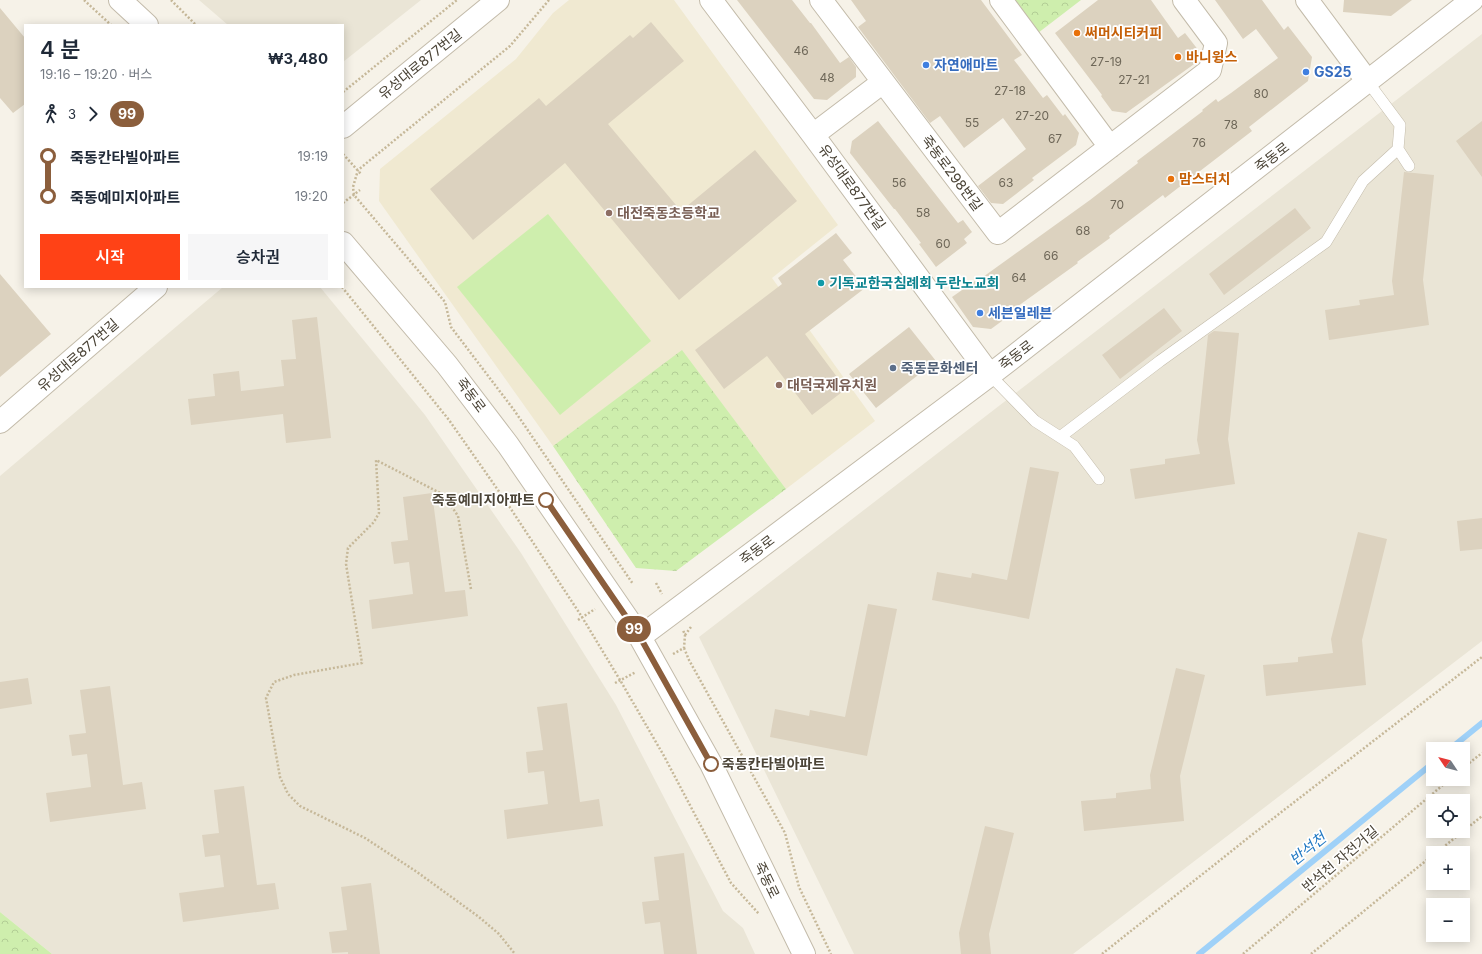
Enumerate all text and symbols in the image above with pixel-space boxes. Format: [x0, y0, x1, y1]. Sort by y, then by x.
place label: 써머시티커피 [1085, 24, 1162, 41]
street label: 유성대로877번길 [375, 25, 465, 102]
marker: 써머시티커피 [1072, 28, 1082, 38]
text: 4 분 [40, 36, 80, 62]
house number: 46 [793, 43, 809, 58]
place label: 바니윙스 [1186, 48, 1238, 65]
text: ₩3,480 [268, 49, 328, 68]
marker: 바니윙스 [1173, 52, 1183, 62]
house number: 27-19 [1090, 54, 1122, 69]
place label: 자연애마트 [934, 56, 999, 73]
marker: 자연애마트 [921, 60, 931, 70]
place label: GS25 [1314, 63, 1351, 80]
text: 19:16 – 19:20 · 버스 [40, 66, 152, 82]
marker: GS25 [1301, 67, 1311, 77]
house number: 48 [819, 70, 835, 85]
house number: 27-21 [1118, 72, 1150, 87]
house number: 27-18 [994, 83, 1026, 98]
house number: 80 [1254, 86, 1269, 101]
icon: walk [40, 103, 62, 125]
icon: forward [82, 103, 104, 125]
text: 99 [118, 105, 136, 122]
text: 3 [68, 106, 76, 122]
house number: 27-20 [1015, 108, 1049, 123]
house number: 55 [965, 115, 979, 130]
house number: 78 [1224, 117, 1238, 132]
house number: 67 [1048, 131, 1062, 146]
street label: 죽동로298번길 [918, 132, 986, 214]
house number: 76 [1192, 135, 1206, 150]
street label: 죽동로 [1251, 138, 1292, 175]
street label: 유성대로877번길 [816, 140, 889, 233]
text: 죽동칸타빌아파트 [70, 148, 180, 167]
text: 19:19 [298, 148, 328, 164]
place label: 맘스터치 [1179, 170, 1231, 187]
marker: 맘스터치 [1166, 174, 1176, 184]
house number: 56 [892, 175, 906, 190]
house number: 63 [999, 175, 1013, 190]
text: 죽동예미지아파트 [70, 188, 180, 207]
text: 19:20 [295, 188, 328, 204]
house number: 70 [1110, 197, 1124, 212]
place label: 대전죽동초등학교 [617, 204, 720, 221]
house number: 58 [916, 205, 930, 220]
marker: 대전죽동초등학교 [604, 208, 614, 218]
house number: 68 [1076, 223, 1090, 238]
button: 시작 [40, 234, 180, 280]
button: 승차권 [188, 234, 328, 280]
house number: 60 [935, 236, 951, 251]
house number: 66 [1044, 248, 1058, 263]
house number: 64 [1011, 270, 1027, 285]
place label: 기독교한국침례회 두란노교회 [829, 274, 1000, 291]
marker: 기독교한국침례회 두란노교회 [816, 278, 826, 288]
place label: 세븐일레븐 [988, 304, 1053, 321]
marker: 세븐일레븐 [975, 308, 985, 318]
street label: 유성대로877번길 [34, 315, 122, 395]
street label: 죽동로 [995, 336, 1036, 373]
place label: 죽동문화센터 [901, 359, 978, 376]
marker: 죽동문화센터 [888, 363, 898, 373]
street label: 죽동로 [453, 374, 490, 415]
place label: 대덕국제유치원 [787, 376, 877, 393]
marker: 대덕국제유치원 [774, 380, 784, 390]
place label: 죽동예미지아파트 [432, 491, 535, 508]
marker: 죽동예미지아파트 [538, 492, 554, 508]
street label: 죽동로 [736, 531, 777, 568]
line badge: 99 [616, 616, 652, 642]
text: 99 [625, 620, 643, 637]
north arrow [1426, 742, 1470, 786]
map controls [1426, 742, 1470, 942]
place label: 죽동칸타빌아파트 [722, 755, 825, 772]
marker: 죽동칸타빌아파트 [703, 756, 719, 772]
button: locate [1426, 794, 1470, 838]
street label: 반석천 자전거길 [1298, 822, 1381, 895]
water label: 반석천 [1286, 827, 1331, 869]
button: + [1426, 846, 1470, 890]
street label: 죽동로 [751, 859, 784, 901]
button: − [1426, 898, 1470, 942]

